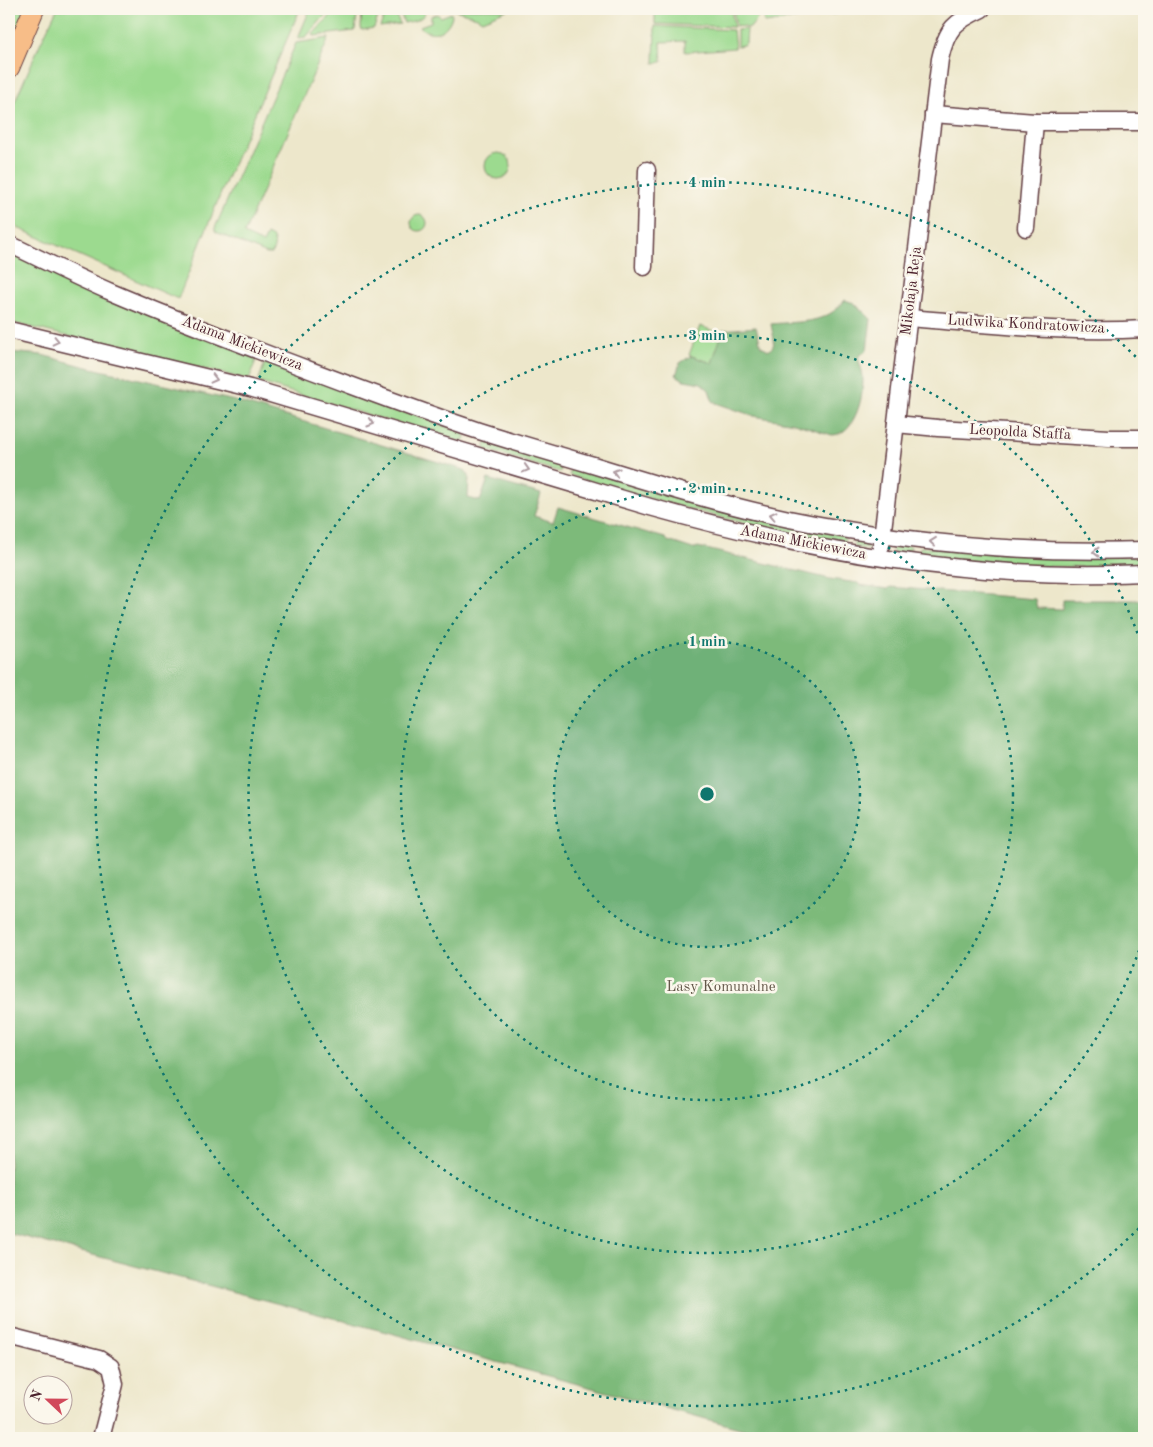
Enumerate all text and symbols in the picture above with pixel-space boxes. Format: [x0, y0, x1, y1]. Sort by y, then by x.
text: 4 min [688, 176, 726, 191]
street label: Mikołaja Reja [899, 245, 925, 336]
street label: Ludwika Kondratowicza [947, 313, 1106, 337]
street label: Adama Mickiewicza [179, 314, 305, 374]
text: 3 min [688, 329, 726, 344]
one-way arrow [52, 335, 61, 346]
one-way arrow [210, 373, 219, 384]
one-way arrow [366, 417, 374, 427]
street label: Leopolda Staffa [968, 423, 1072, 443]
one-way arrow [522, 464, 530, 474]
one-way arrow [613, 468, 621, 478]
text: 2 min [688, 482, 726, 497]
one-way arrow [769, 510, 778, 521]
street label: Adama Mickiewicza [739, 523, 868, 563]
one-way arrow [929, 537, 937, 548]
one-way arrow [1091, 546, 1099, 557]
text: 1 min [688, 635, 726, 650]
centre of rings [698, 785, 716, 803]
park label: Lasy Komunalne [666, 980, 776, 995]
north arrow [22, 1374, 72, 1424]
text: N [28, 1388, 45, 1403]

